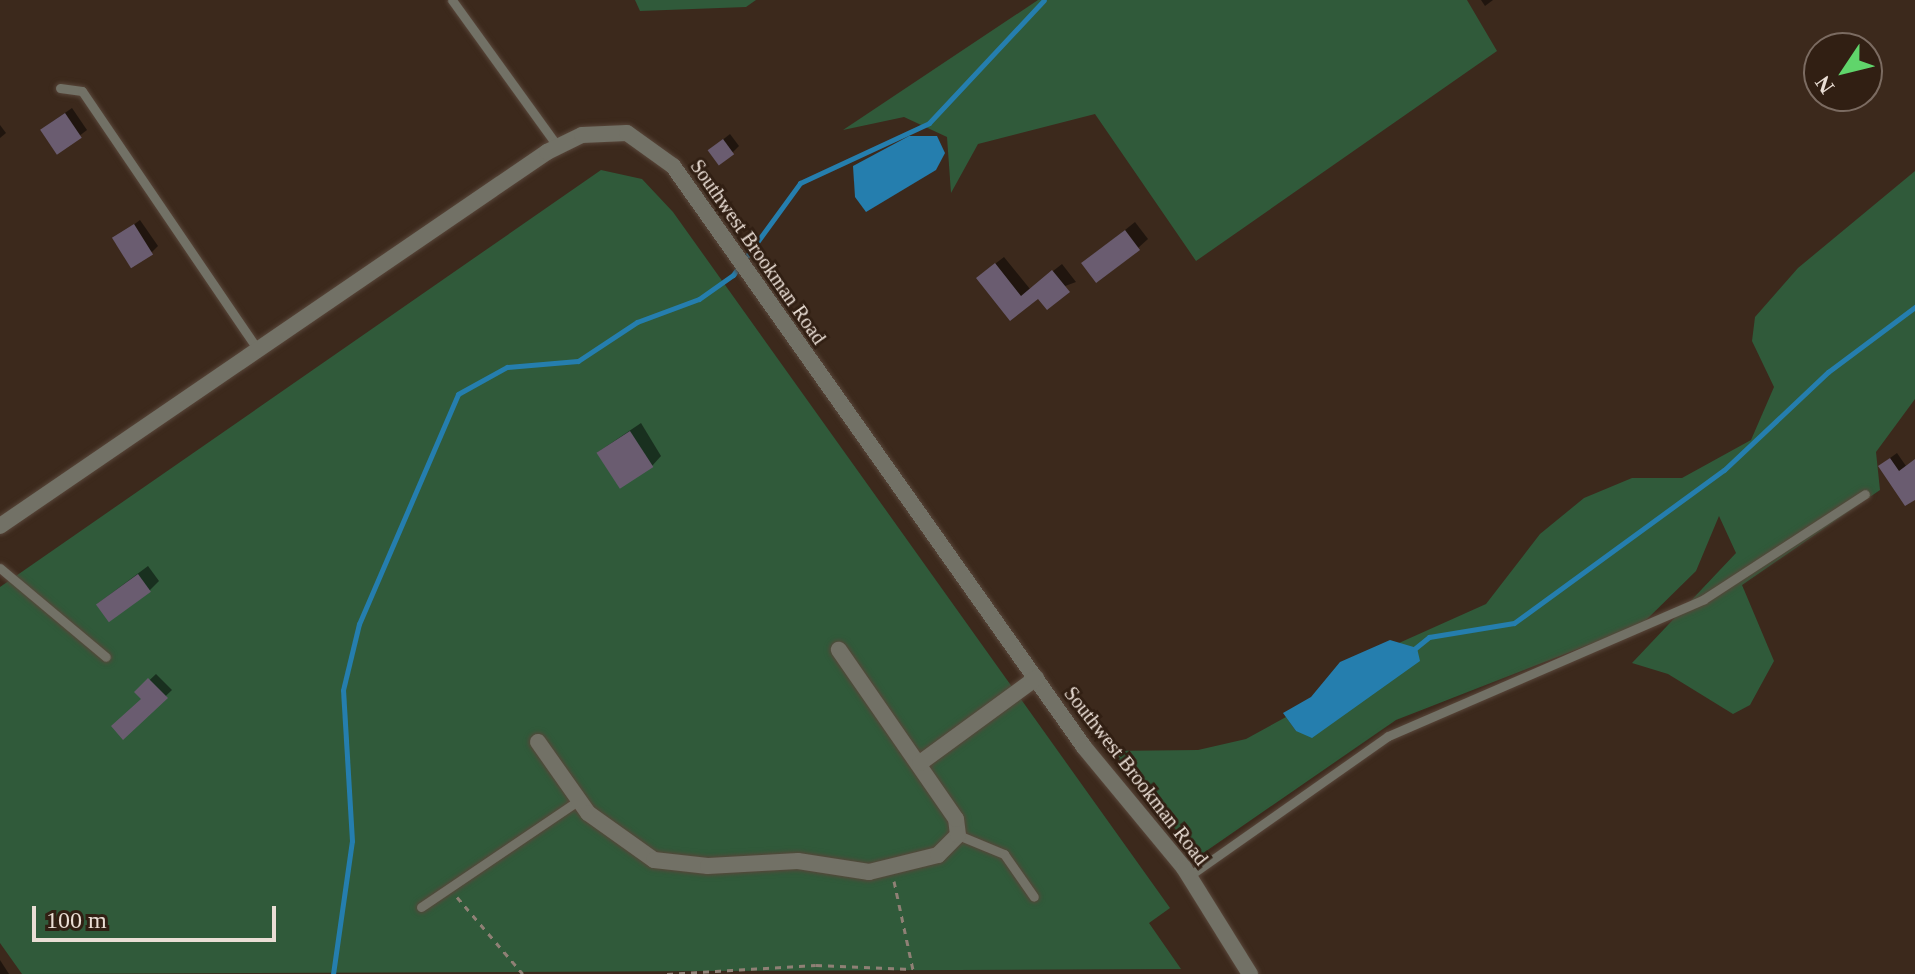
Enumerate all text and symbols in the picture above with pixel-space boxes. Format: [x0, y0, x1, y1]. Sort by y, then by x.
north arrow [1803, 32, 1883, 112]
text: N [1810, 71, 1839, 99]
street label: Southwest Brookman Road [685, 155, 831, 349]
street label: Southwest Brookman Road [1059, 682, 1213, 870]
scale bar [36, 890, 280, 940]
text: 100 m [46, 907, 107, 933]

